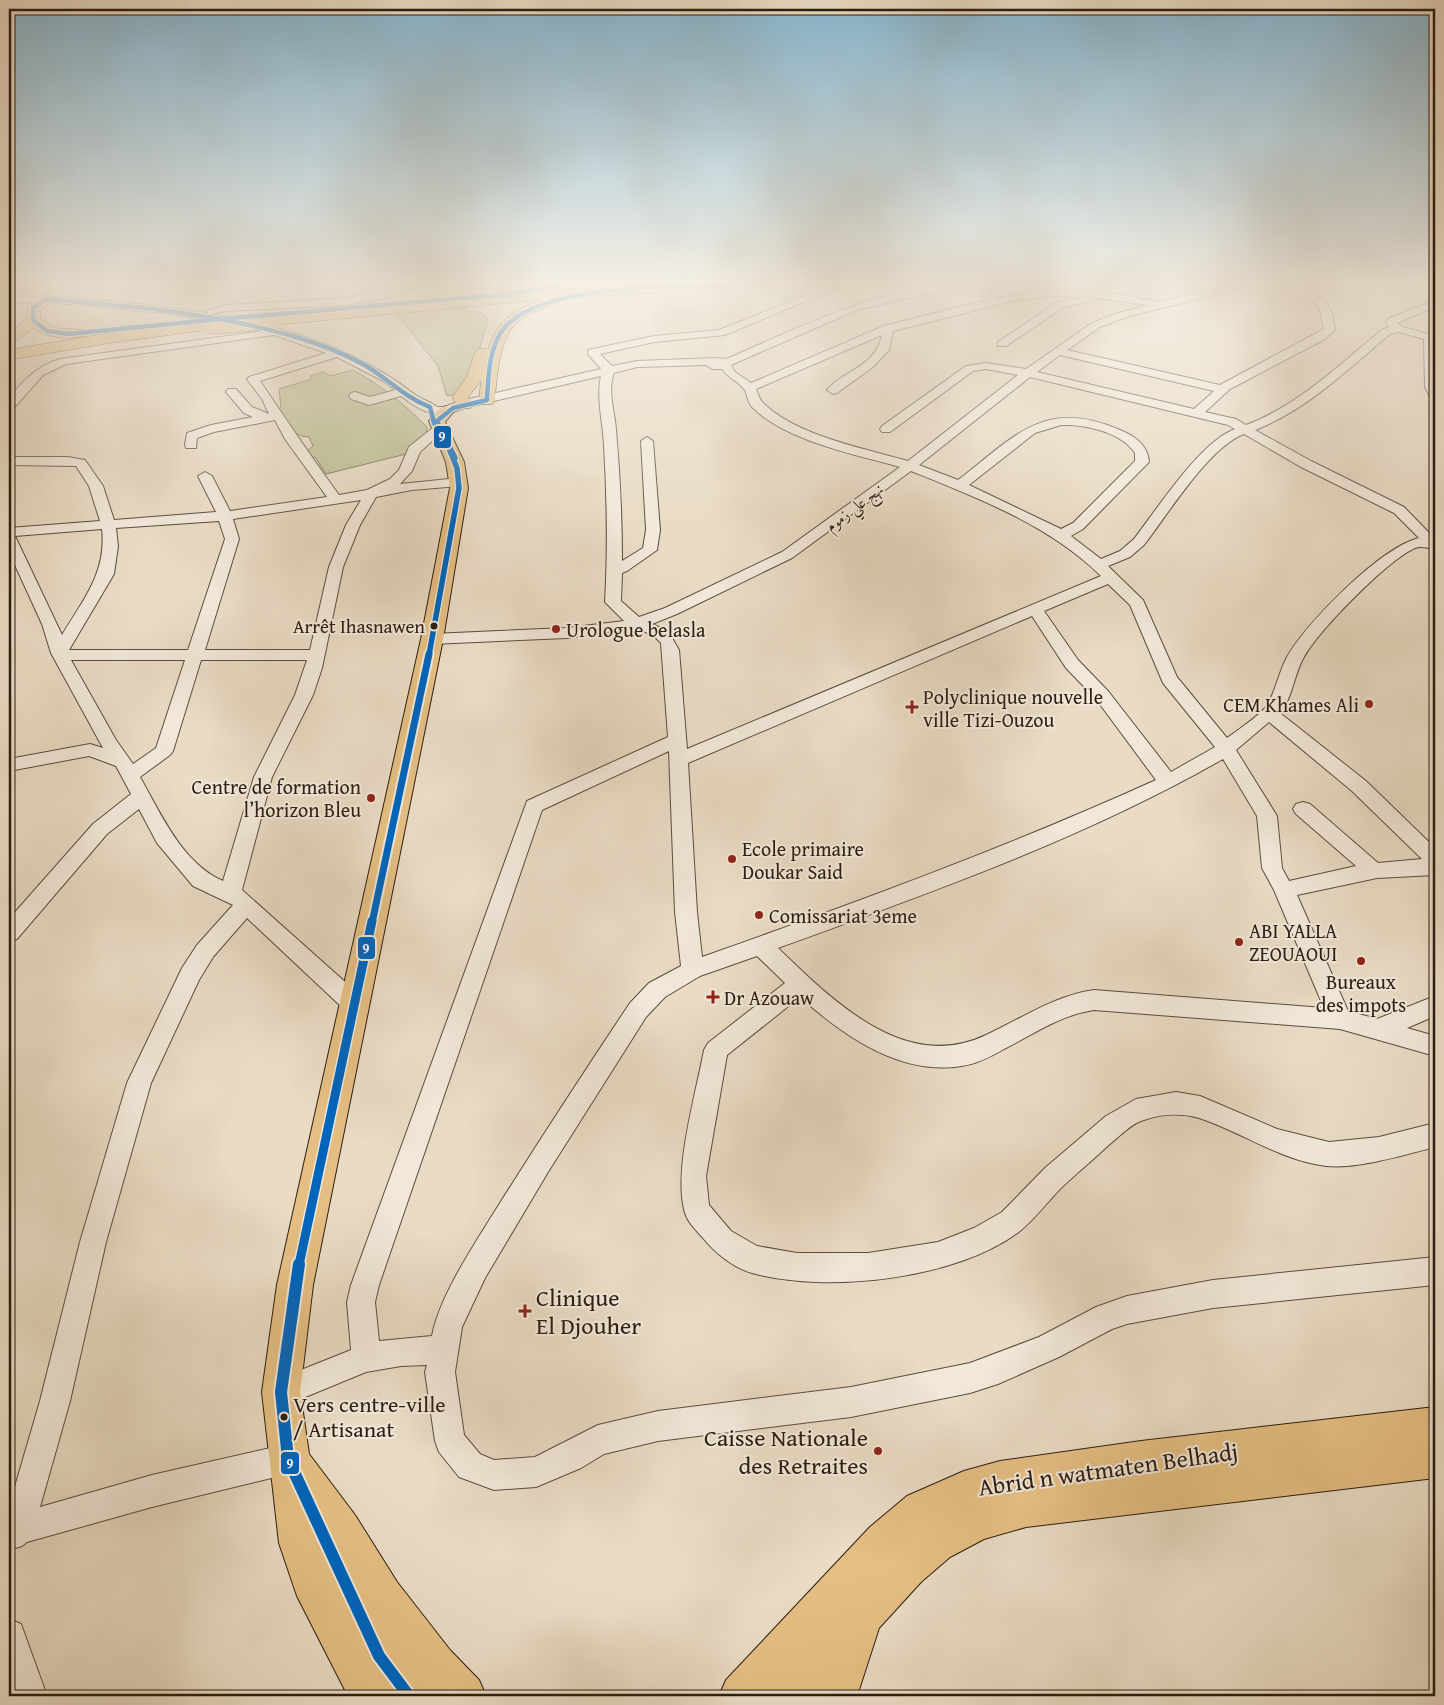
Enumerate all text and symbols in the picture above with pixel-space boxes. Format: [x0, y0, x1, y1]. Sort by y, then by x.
line badge: 9 [433, 425, 452, 449]
text: 9 [438, 426, 446, 446]
street label: نهج علي زموم [820, 477, 891, 540]
place label: Arrêt Ihasnawen [293, 612, 425, 640]
place label: Urologue belasla [566, 615, 706, 644]
marker: Arrêt Ihasnawen [429, 621, 439, 631]
marker: Urologue belasla [550, 623, 562, 635]
place label: Polyclinique nouvelle ville Tizi-Ouzou [923, 682, 1103, 734]
place label: CEM Khames Ali [1223, 690, 1359, 719]
marker: CEM Khames Ali [1363, 698, 1375, 710]
marker: Polyclinique nouvelle ville Tizi-Ouzou [905, 700, 919, 714]
place label: Centre de formation l’horizon Bleu [191, 772, 361, 824]
marker: Centre de formation l’horizon Bleu [365, 792, 377, 804]
place label: Ecole primaire Doukar Said [742, 834, 864, 886]
marker: Ecole primaire Doukar Said [726, 853, 738, 865]
place label: Comissariat 3eme [769, 901, 917, 930]
marker: Comissariat 3eme [753, 909, 765, 921]
place label: ABI YALLA ZEOUAOUI [1249, 916, 1337, 968]
line badge: 9 [357, 936, 376, 960]
marker: ABI YALLA ZEOUAOUI [1233, 936, 1245, 948]
text: 9 [362, 938, 370, 958]
marker: Bureaux des impots [1355, 955, 1367, 967]
place label: Bureaux des impots [1316, 967, 1406, 1019]
place label: Dr Azouaw [724, 983, 815, 1012]
marker: Dr Azouaw [706, 990, 720, 1004]
place label: Clinique El Djouher [536, 1280, 641, 1343]
marker: Clinique El Djouher [518, 1304, 532, 1318]
place label: Vers centre-ville / Artisanat [293, 1388, 446, 1445]
marker: Vers centre-ville / Artisanat [279, 1412, 289, 1422]
place label: Caisse Nationale des Retraites [704, 1420, 868, 1483]
street label: Abrid n watmaten Belhadj [976, 1433, 1240, 1505]
marker: Caisse Nationale des Retraites [872, 1445, 884, 1457]
line badge: 9 [280, 1451, 300, 1475]
text: 9 [286, 1453, 294, 1473]

